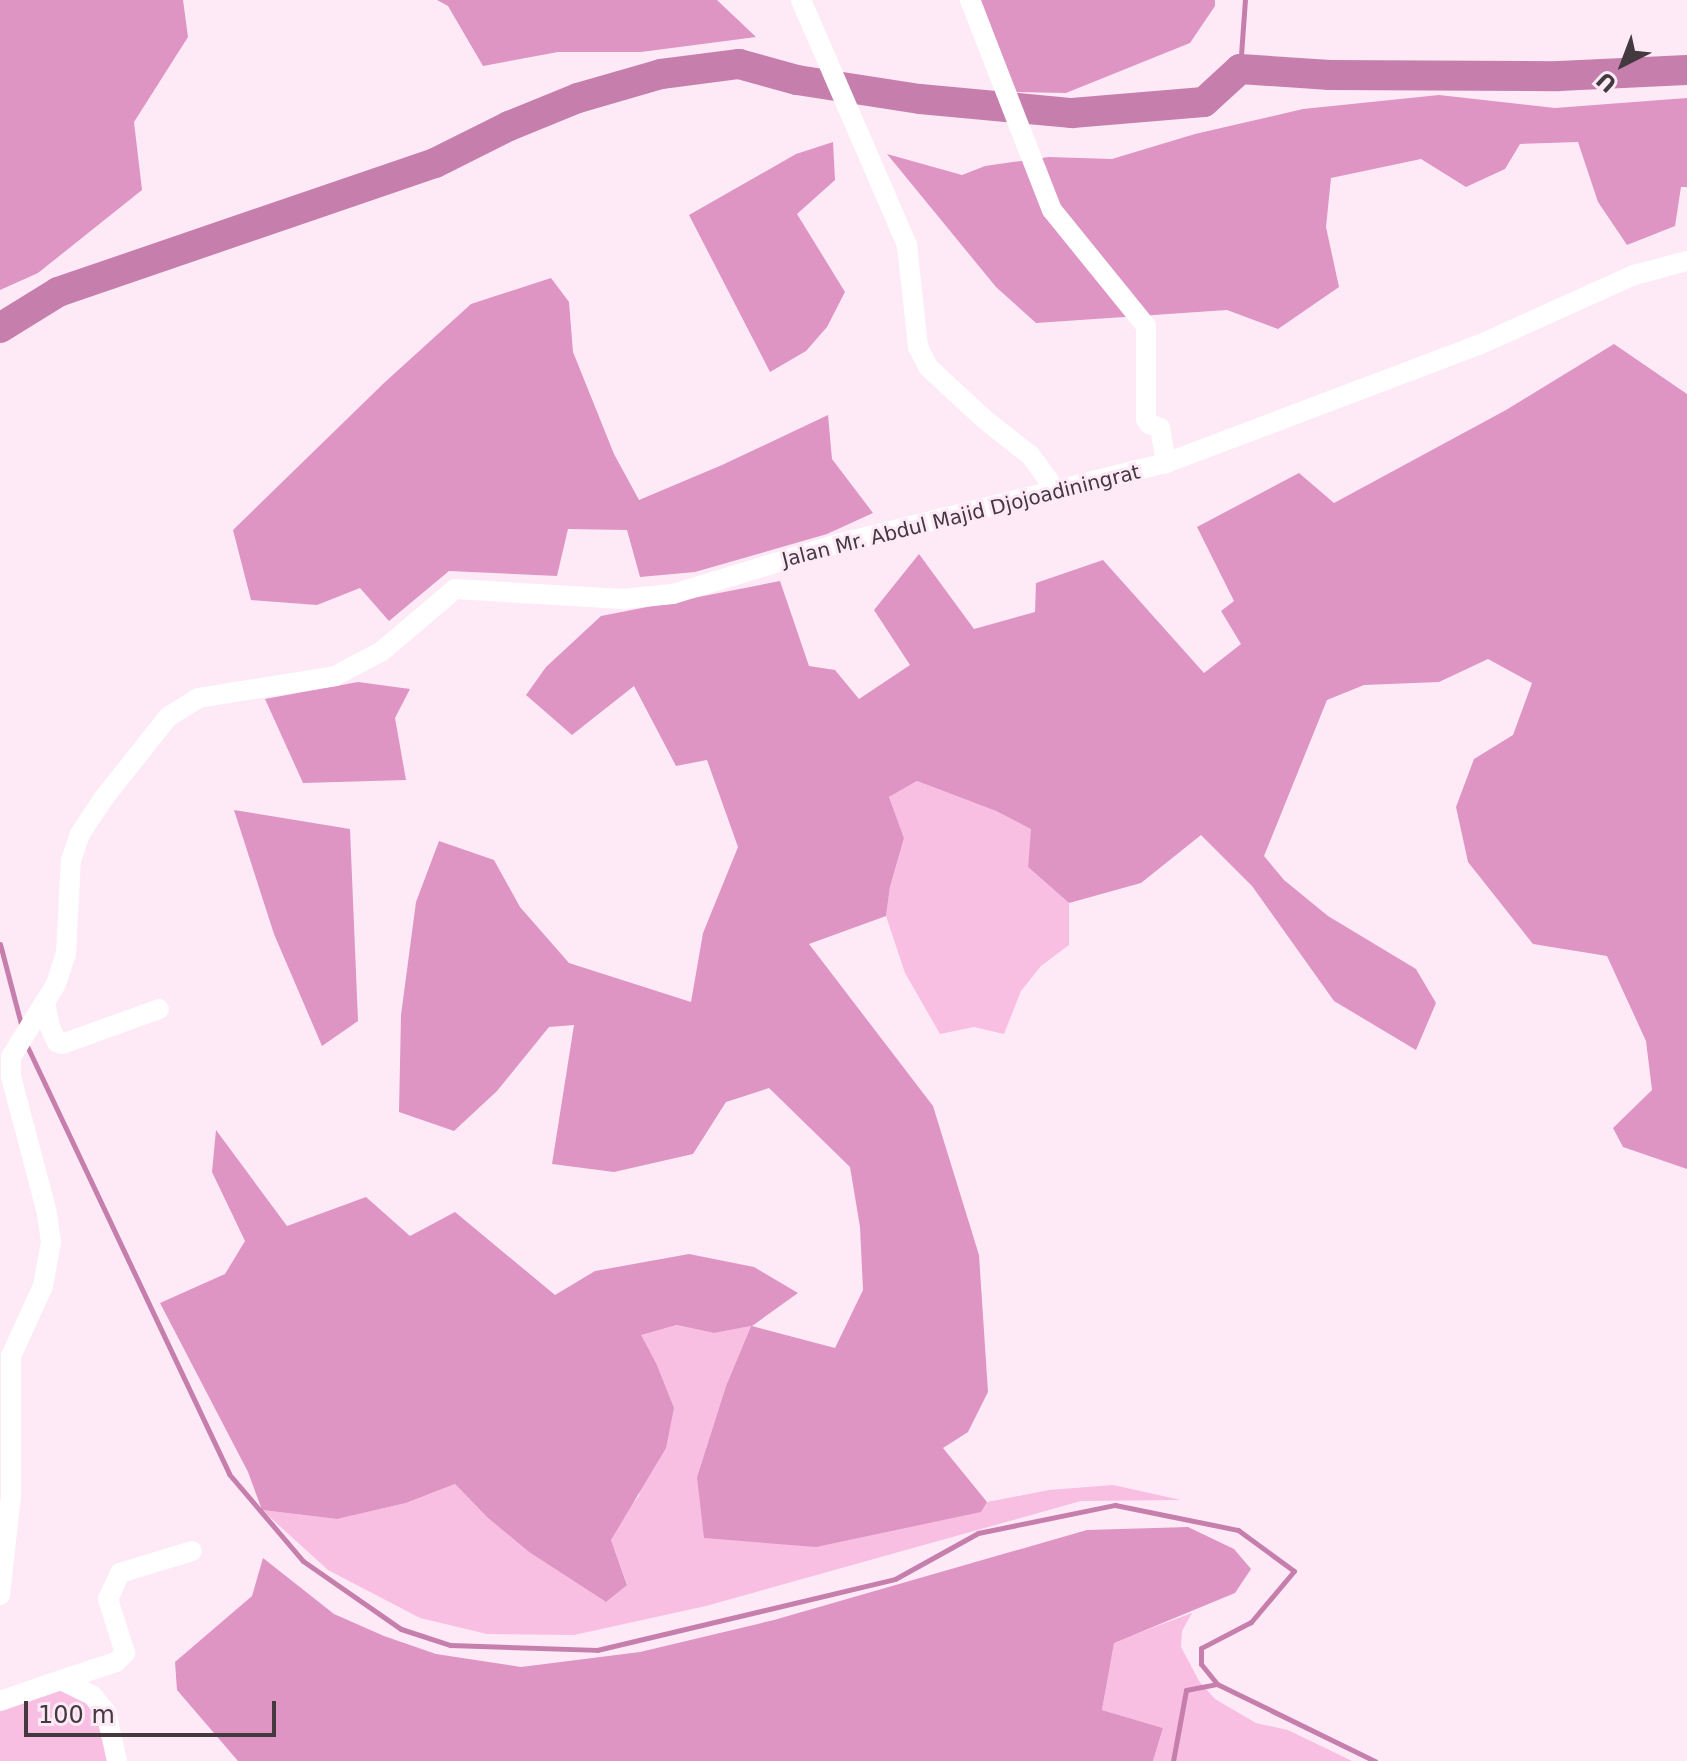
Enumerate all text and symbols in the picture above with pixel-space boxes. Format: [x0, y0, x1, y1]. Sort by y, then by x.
north arrow [1583, 24, 1663, 104]
text: U [1592, 67, 1622, 97]
street label: Jalan Mr. Abdul Majid Djojoadiningrat [780, 460, 1142, 572]
scale bar [28, 1685, 280, 1735]
text: 100 m [38, 1701, 115, 1729]

